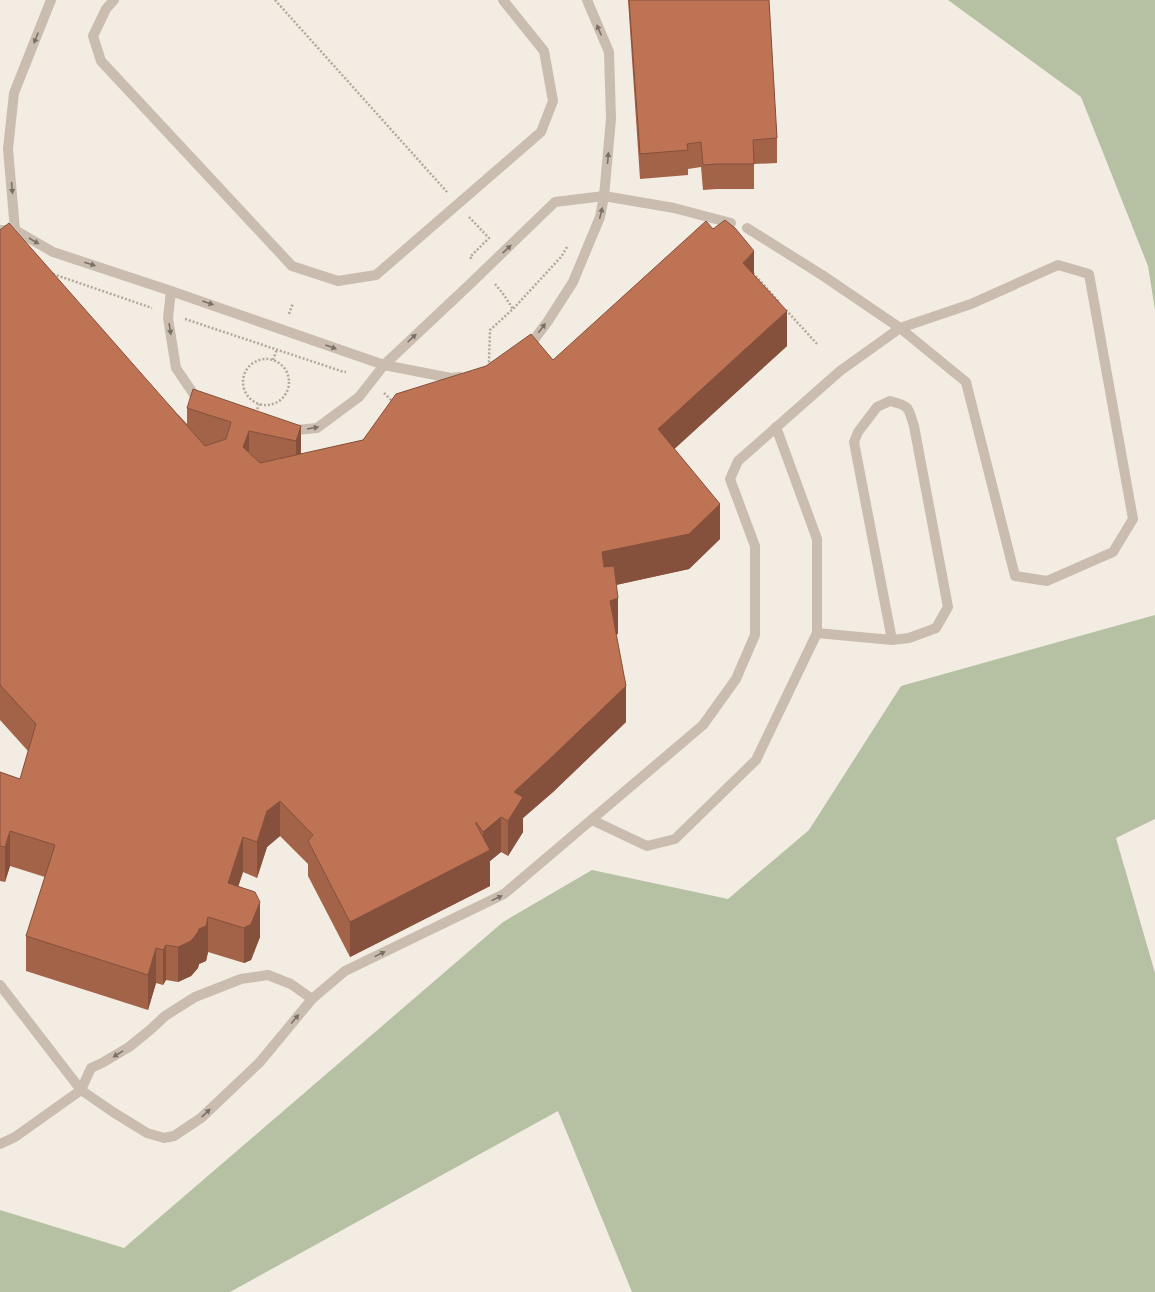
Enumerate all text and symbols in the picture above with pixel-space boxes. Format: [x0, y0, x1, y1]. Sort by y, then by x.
one-way arrow [596, 24, 602, 35]
one-way arrow [32, 33, 38, 45]
one-way arrow [604, 151, 611, 164]
one-way arrow [8, 182, 15, 194]
one-way arrow [598, 207, 604, 219]
one-way arrow [28, 238, 40, 245]
one-way arrow [502, 244, 512, 254]
one-way arrow [85, 261, 97, 267]
one-way arrow [202, 301, 214, 307]
one-way arrow [167, 323, 173, 335]
one-way arrow [538, 323, 546, 334]
one-way arrow [407, 334, 417, 343]
one-way arrow [325, 344, 337, 350]
one-way arrow [306, 425, 319, 431]
one-way arrow [491, 895, 503, 901]
one-way arrow [374, 951, 385, 957]
one-way arrow [291, 1014, 300, 1025]
one-way arrow [112, 1050, 124, 1057]
one-way arrow [201, 1109, 211, 1118]

